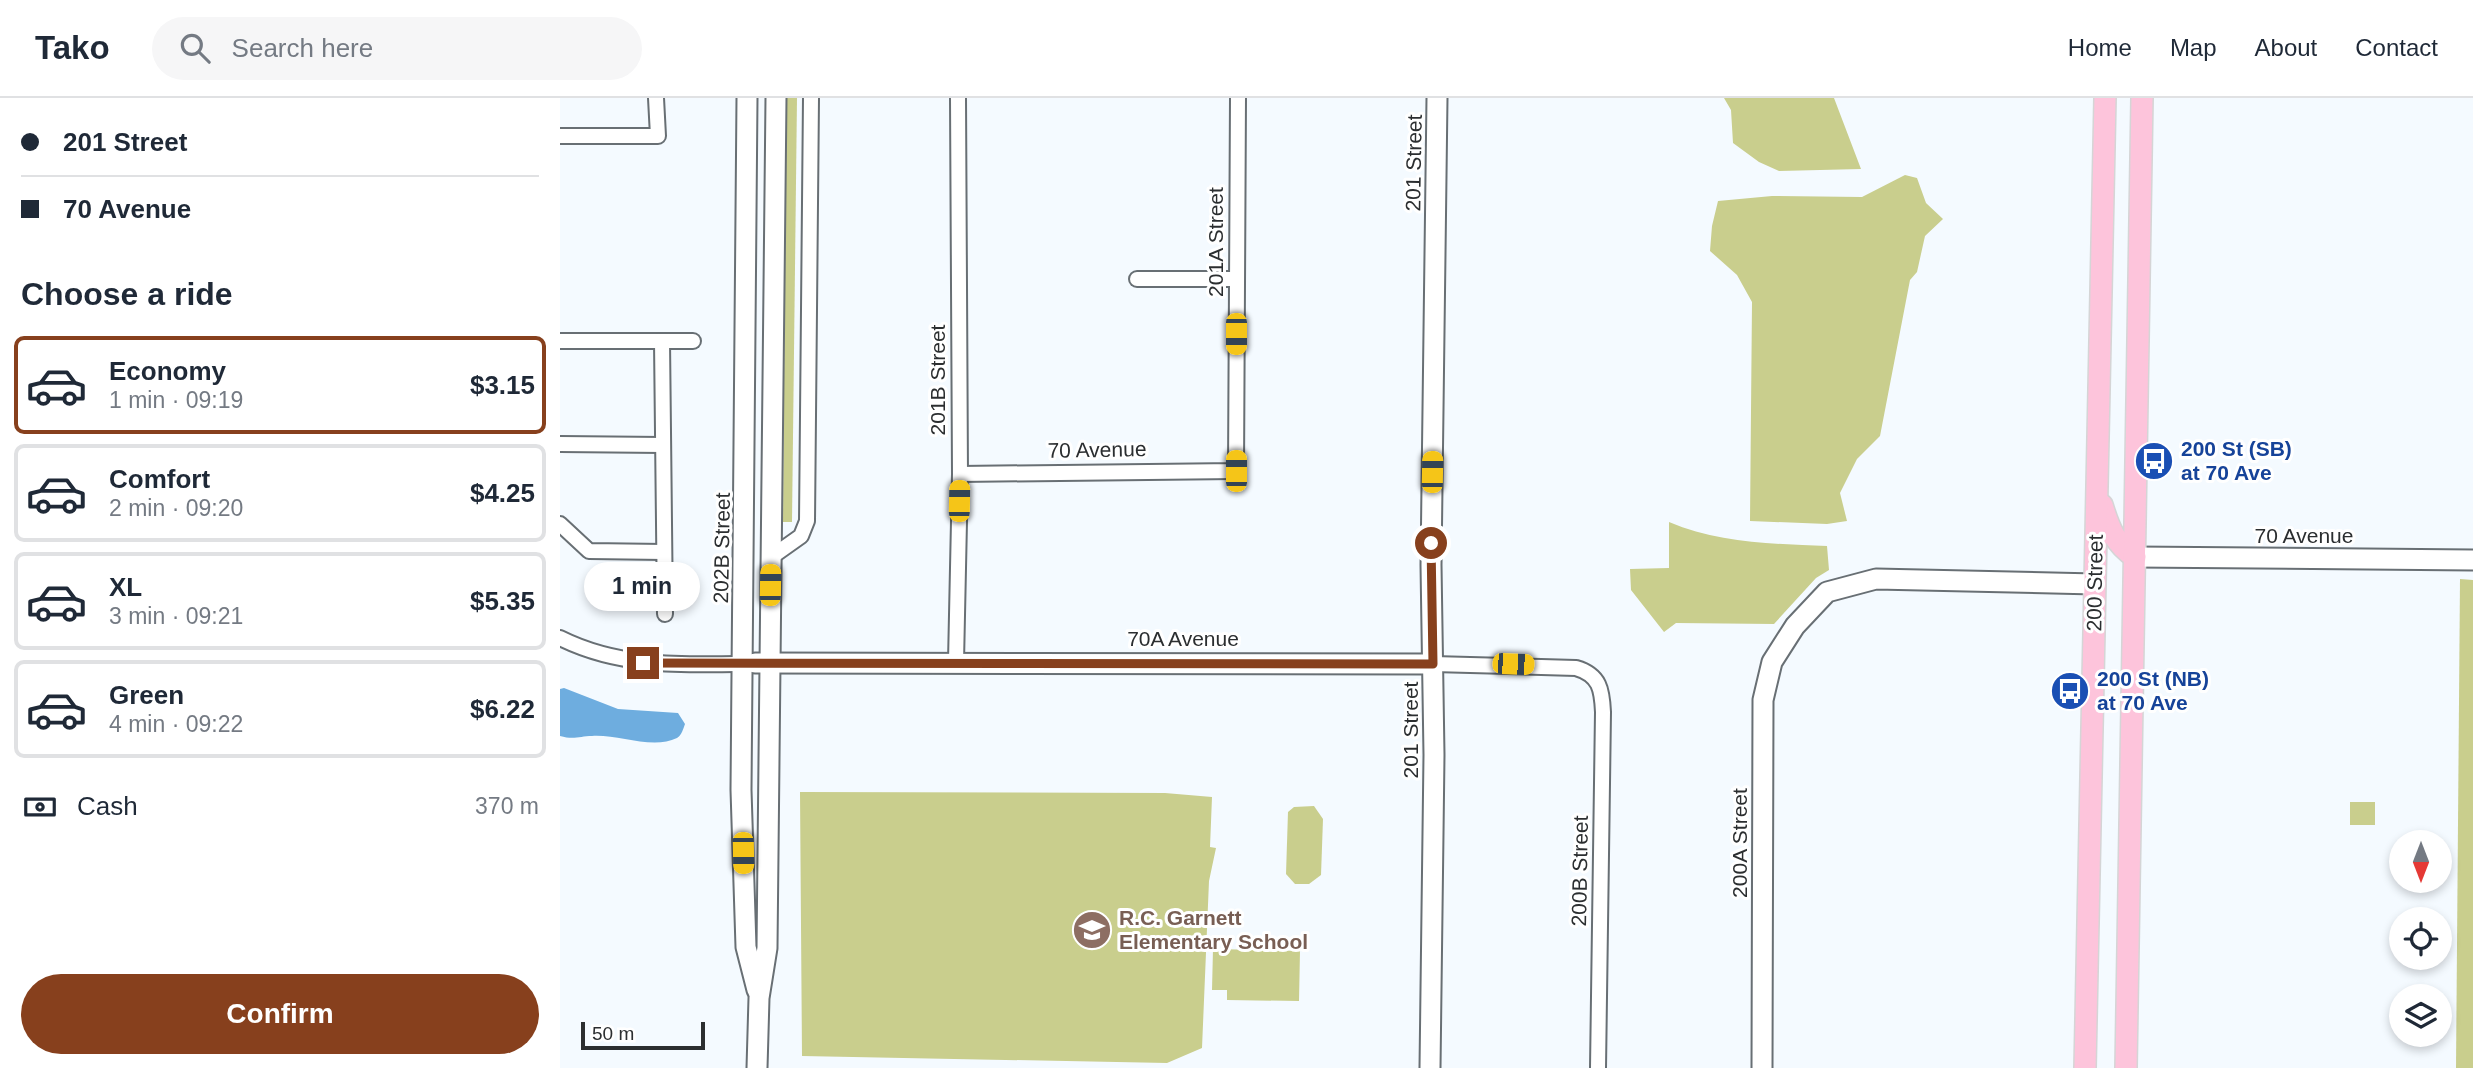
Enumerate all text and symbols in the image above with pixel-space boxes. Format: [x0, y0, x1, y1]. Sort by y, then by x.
search box [152, 17, 642, 80]
text: Tako [35, 29, 110, 66]
icon: search [176, 29, 214, 67]
text: Search here [232, 33, 373, 63]
text: Home [2068, 34, 2132, 61]
text: Map [2170, 34, 2217, 61]
text: About [2255, 34, 2317, 61]
text: Contact [2355, 34, 2438, 61]
street label: 201 Street [1401, 114, 1426, 212]
text: 201 Street [63, 127, 187, 157]
street label: 201A Street [1204, 187, 1227, 297]
text: 70 Avenue [63, 194, 191, 224]
text: Choose a ride [21, 276, 233, 312]
car [1226, 313, 1247, 355]
street label: 201B Street [926, 324, 949, 435]
icon: car [25, 354, 88, 417]
text: Economy [109, 356, 226, 386]
text: $3.15 [470, 370, 535, 400]
text: 1 min · 09:19 [109, 387, 243, 413]
street label: 70 Avenue [1047, 437, 1147, 462]
place label: 200 St (SB) at 70 Ave [2181, 437, 2292, 484]
bus stop icon: 200 St (SB) at 70 Ave [2133, 440, 2175, 482]
car [1226, 450, 1247, 492]
car [1422, 451, 1443, 493]
icon: car [25, 462, 88, 525]
text: Comfort [109, 464, 210, 494]
text: $4.25 [470, 478, 535, 508]
car [949, 480, 970, 522]
street label: 202B Street [709, 492, 734, 604]
text: 2 min · 09:20 [109, 495, 243, 521]
street label: 70 Avenue [2255, 524, 2353, 547]
route start [1415, 527, 1447, 559]
street label: 200 Street [2082, 534, 2107, 632]
callout: 1 min [585, 561, 701, 610]
car [760, 564, 781, 606]
icon: car [25, 570, 88, 633]
text: XL [109, 572, 142, 602]
text: 1 min [612, 573, 672, 599]
text: $5.35 [470, 586, 535, 616]
text: 3 min · 09:21 [109, 603, 243, 629]
street label: 70A Avenue [1127, 627, 1239, 650]
route end [627, 647, 659, 679]
car [1492, 653, 1535, 675]
place label: 200 St (NB) at 70 Ave [2097, 667, 2209, 714]
bus stop icon: 200 St (NB) at 70 Ave [2049, 670, 2091, 712]
icon: car [25, 678, 88, 741]
text: Green [109, 680, 184, 710]
street label: 201 Street [1399, 681, 1422, 778]
text: $6.22 [470, 694, 535, 724]
text: 4 min · 09:22 [109, 711, 243, 737]
icon: cash [21, 788, 59, 826]
street label: 200A Street [1728, 788, 1751, 898]
text: Cash [77, 791, 138, 821]
text: 370 m [475, 793, 539, 819]
street label: 200B Street [1567, 815, 1592, 927]
north arrow [2389, 830, 2452, 892]
map controls [2389, 830, 2452, 1047]
car [733, 832, 754, 874]
place label: R.C. Garnett Elementary School [1119, 906, 1308, 953]
button: locate [2389, 907, 2452, 970]
school or university icon: R.C. Garnett Elementary School [1071, 909, 1113, 951]
button: Confirm [21, 974, 539, 1054]
button: layers [2389, 984, 2452, 1047]
scale bar [581, 1019, 705, 1051]
text: 50 m [592, 1023, 634, 1044]

